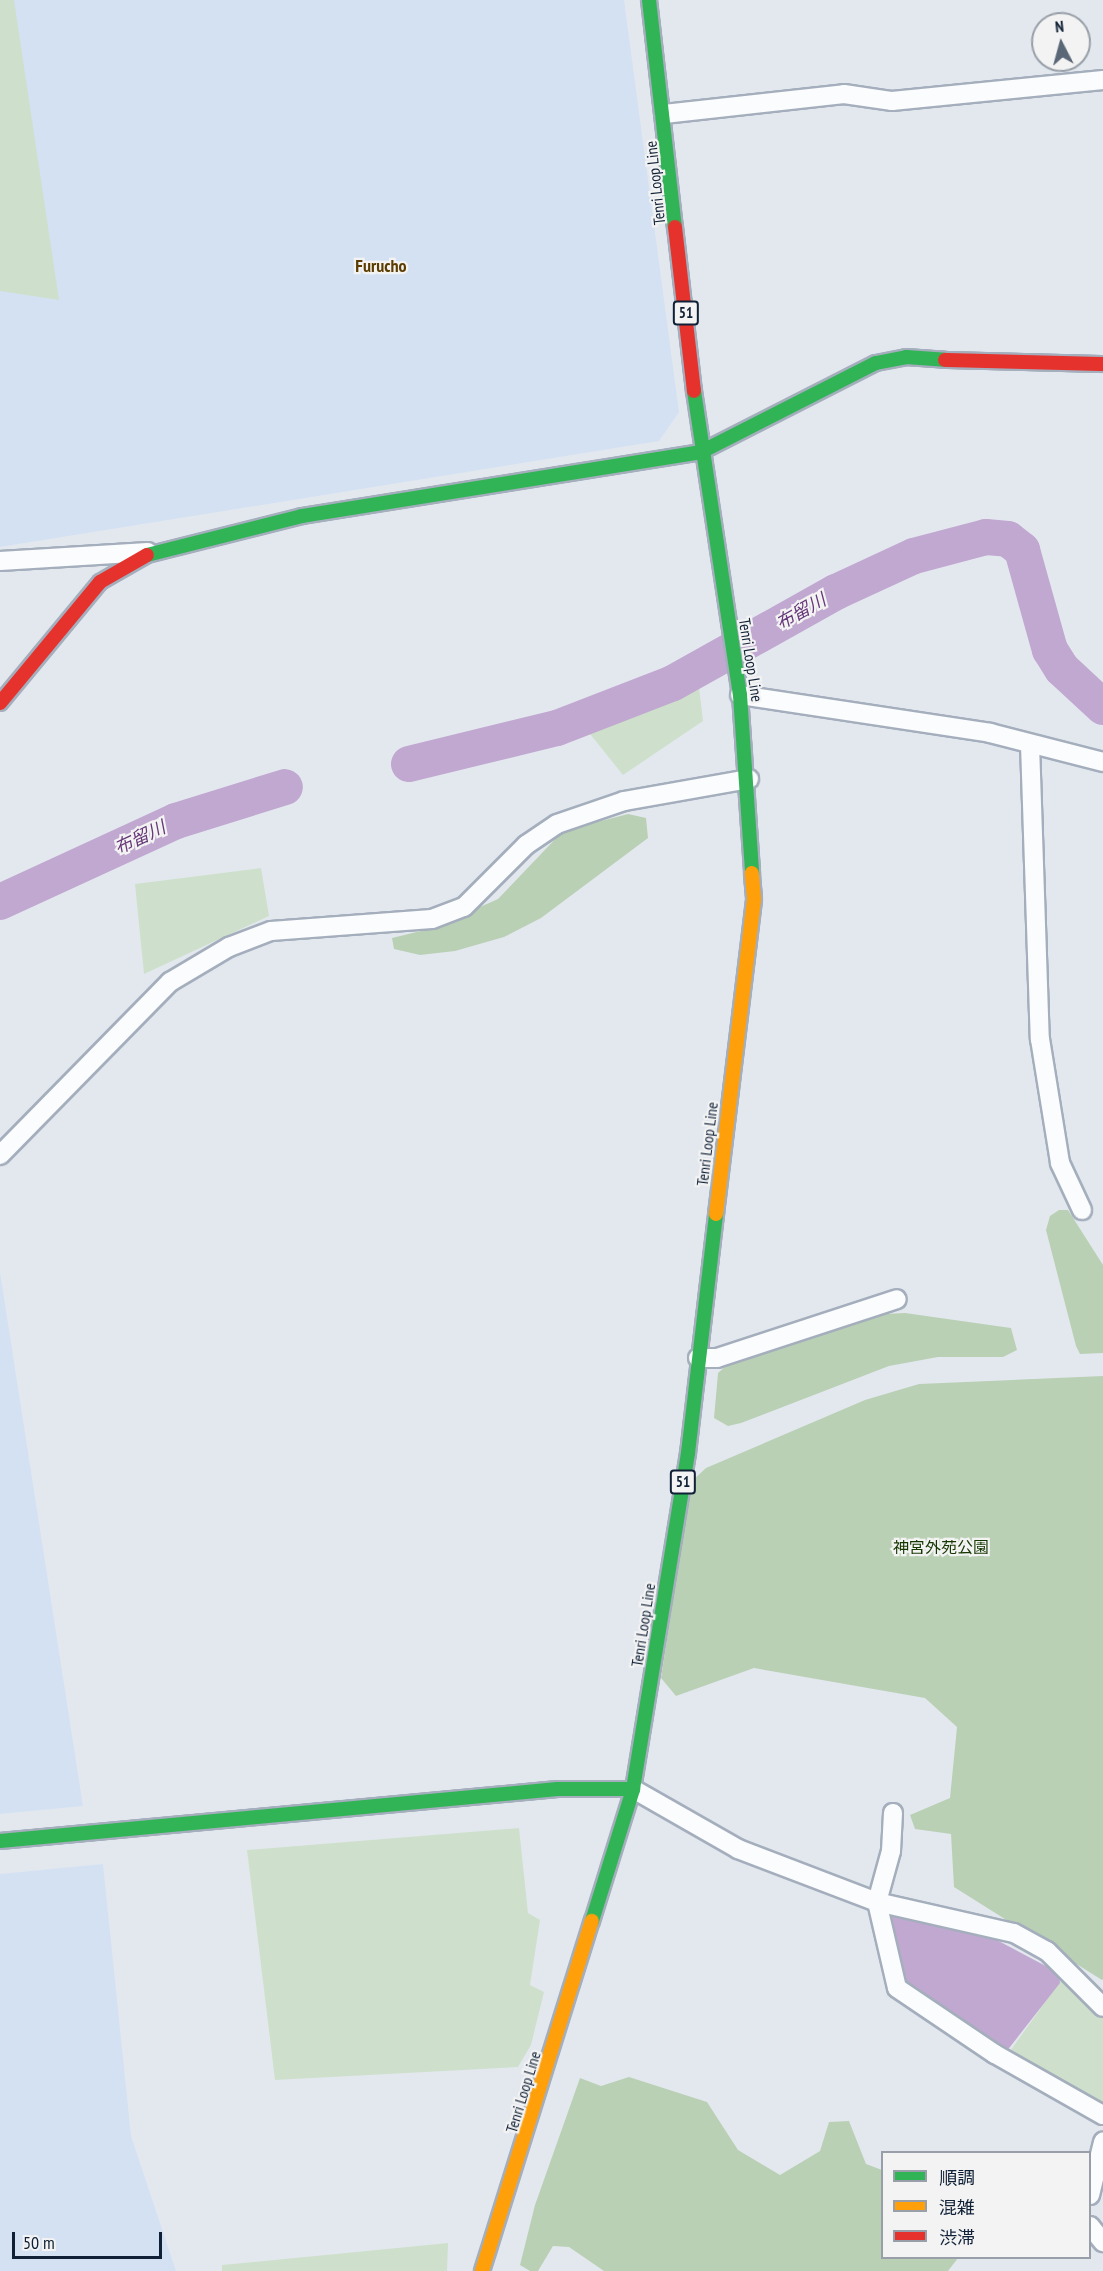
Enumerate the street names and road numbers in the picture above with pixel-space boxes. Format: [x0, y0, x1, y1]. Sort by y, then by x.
street label: Tenri Loop Line [641, 140, 669, 226]
road number: 51 [672, 301, 700, 325]
street label: Tenri Loop Line [735, 617, 767, 703]
street label: Tenri Loop Line [692, 1101, 722, 1187]
road number: 51 [670, 1470, 696, 1494]
street label: Tenri Loop Line [627, 1582, 659, 1668]
street label: Tenri Loop Line [502, 2049, 544, 2135]

